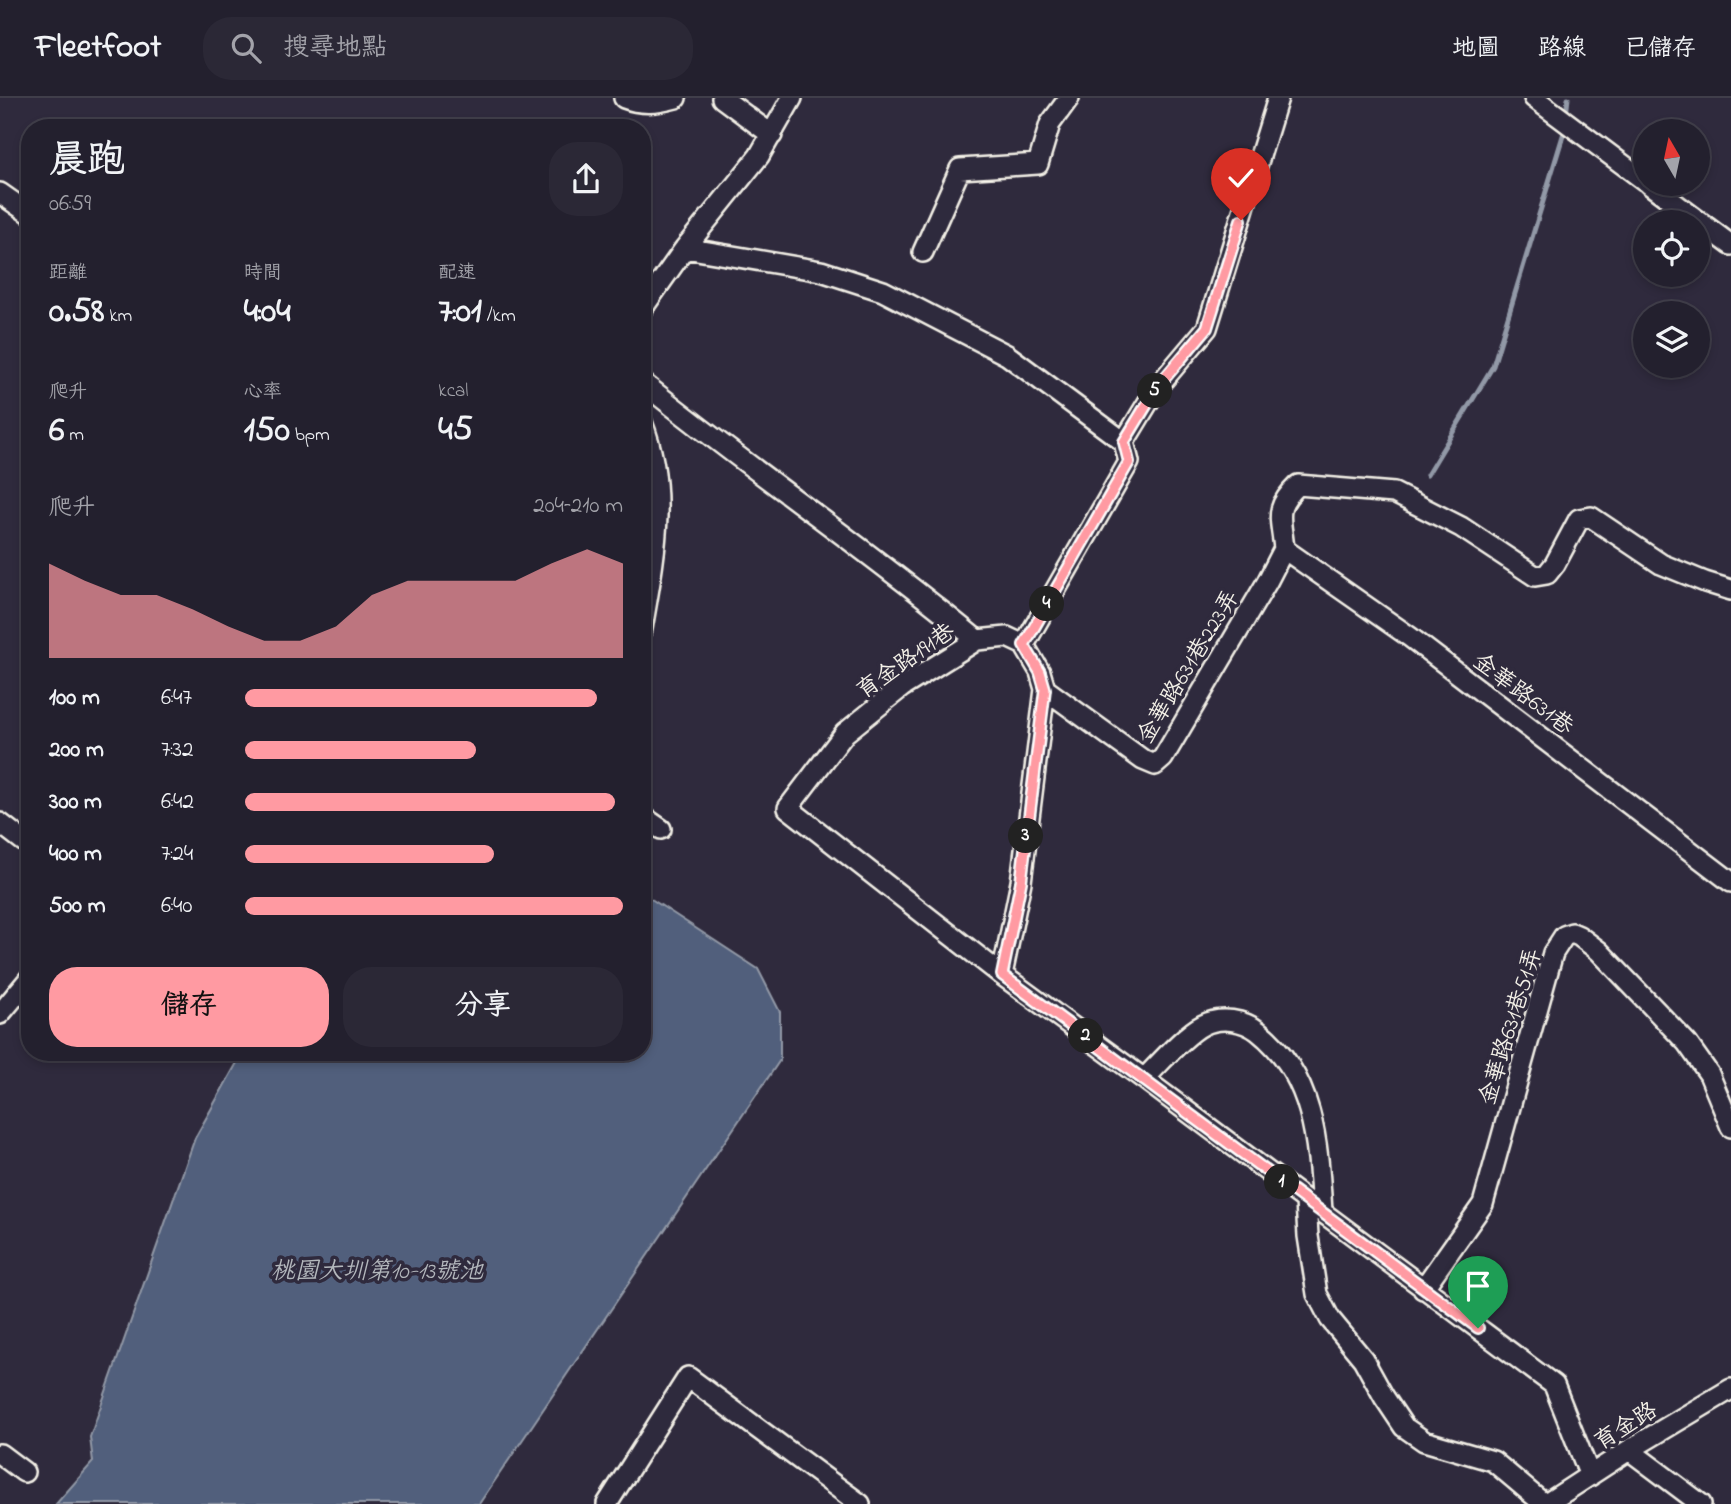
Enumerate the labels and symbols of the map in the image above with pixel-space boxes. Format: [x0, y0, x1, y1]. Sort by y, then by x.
north arrow [1633, 119, 1710, 196]
pin [1211, 148, 1271, 220]
pin: 5 [1138, 374, 1172, 408]
street label: 金華路631巷223弄 [1130, 584, 1248, 750]
pin: 4 [1030, 587, 1064, 622]
street label: 育金路191巷 [850, 615, 963, 708]
street label: 金華路631巷 [1465, 646, 1581, 745]
pin: 3 [1009, 818, 1044, 854]
street label: 金華路631巷51弄 [1472, 944, 1551, 1109]
pin: 2 [1068, 1018, 1104, 1054]
pin: 1 [1264, 1164, 1300, 1200]
water label: 桃園大圳第10-13號池 [271, 1255, 484, 1290]
pin [1448, 1256, 1508, 1328]
street label: 育金路 [1588, 1395, 1664, 1459]

